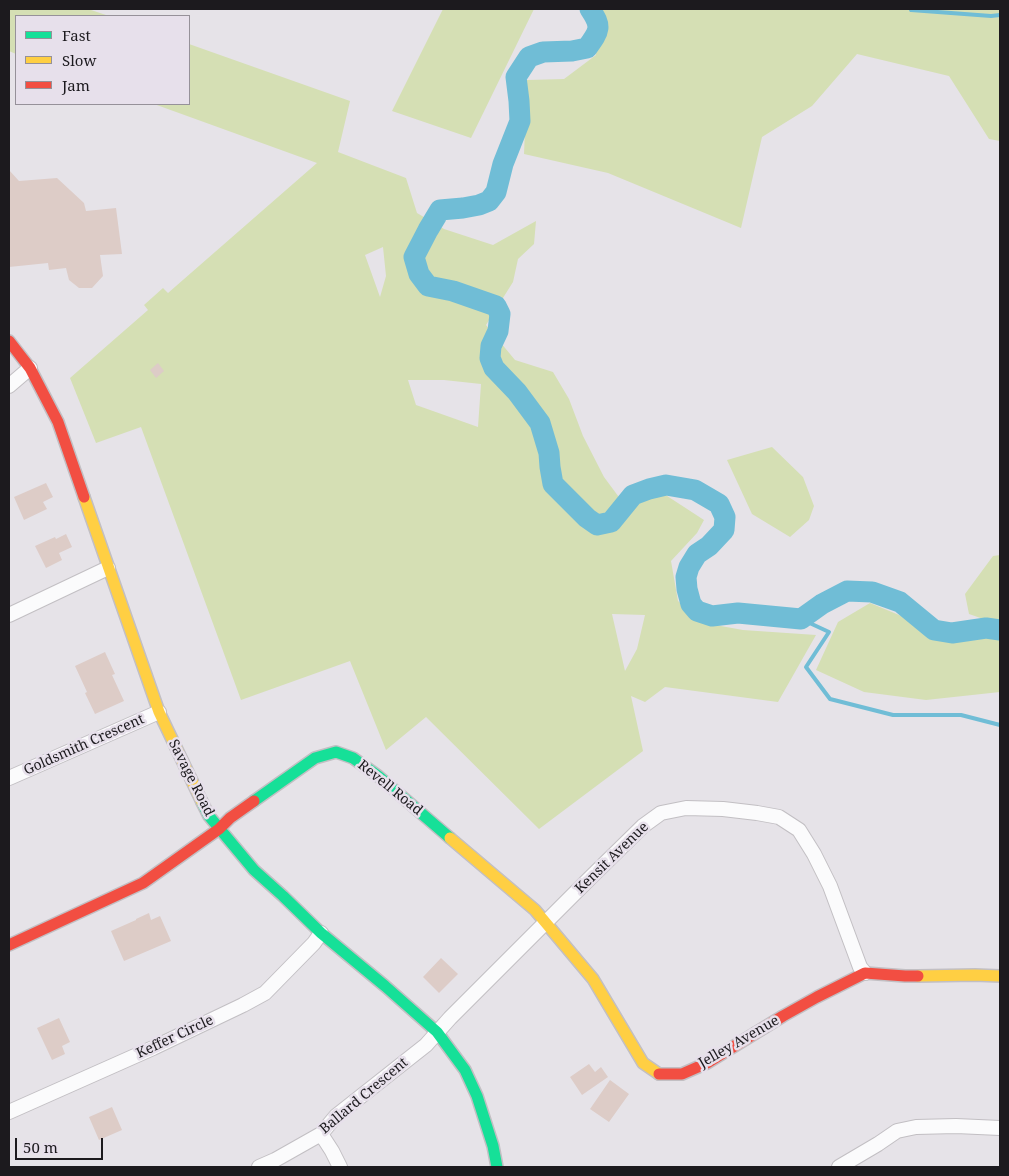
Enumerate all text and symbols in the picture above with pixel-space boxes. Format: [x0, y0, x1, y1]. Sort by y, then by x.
legend [15, 15, 190, 105]
text: Fast [62, 25, 91, 45]
text: Slow [62, 50, 96, 70]
text: Jam [62, 75, 90, 95]
street label: Goldsmith Crescent [21, 711, 147, 779]
street label: Savage Road [164, 737, 218, 819]
street label: Revell Road [354, 757, 426, 819]
street label: Kensit Avenue [572, 819, 652, 897]
street label: Keffer Circle [134, 1012, 216, 1062]
street label: Jelley Avenue [696, 1012, 782, 1072]
street label: Ballard Crescent [317, 1054, 411, 1138]
scale bar [18, 1128, 105, 1160]
text: 50 m [23, 1137, 58, 1157]

